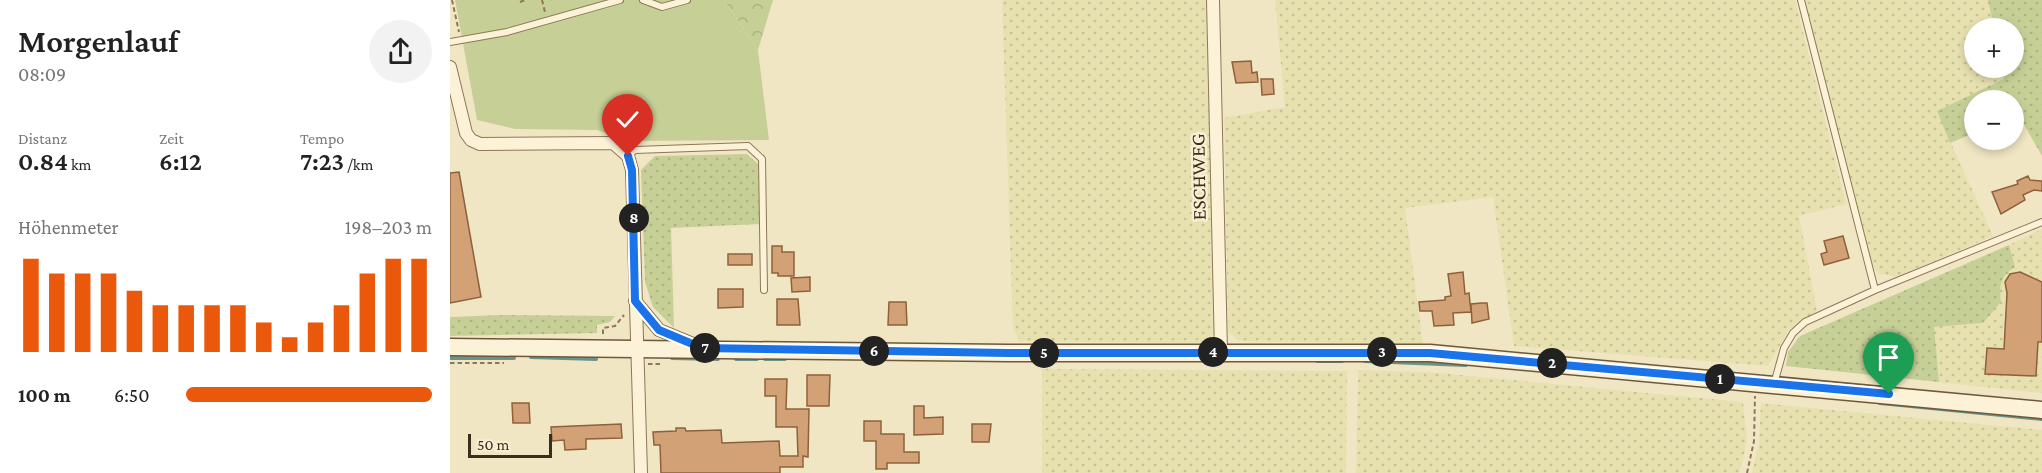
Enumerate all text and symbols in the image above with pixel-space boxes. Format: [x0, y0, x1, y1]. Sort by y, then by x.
map controls [1964, 18, 2024, 150]
button: + [1964, 18, 2024, 78]
button: share [369, 20, 432, 83]
text: Morgenlauf [18, 22, 179, 59]
text: 08:09 [18, 63, 66, 85]
button: − [1964, 90, 2024, 150]
pin [602, 94, 653, 156]
icon: check [611, 103, 644, 136]
text: Distanz [18, 130, 67, 147]
text: Zeit [159, 130, 184, 147]
text: Tempo [300, 130, 344, 147]
street label: ESCHWEG [1186, 133, 1210, 221]
text: 0.84 [18, 147, 68, 176]
text: 6:12 [159, 147, 202, 176]
text: 7:23 [300, 147, 344, 176]
text: km [68, 156, 91, 173]
text: /km [344, 156, 373, 173]
pin: 8 [619, 203, 649, 233]
text: 8 [629, 209, 639, 226]
text: Höhenmeter [18, 216, 119, 238]
text: 198–203 m [345, 216, 432, 238]
pin [1863, 332, 1914, 394]
pin: 7 [690, 333, 720, 363]
pin: 6 [859, 336, 889, 366]
pin: 4 [1198, 337, 1228, 367]
pin: 3 [1367, 337, 1397, 367]
pin: 5 [1029, 338, 1059, 368]
text: 7 [701, 339, 709, 356]
icon: arrive [1872, 341, 1905, 374]
text: 6 [870, 342, 878, 359]
text: 4 [1209, 343, 1217, 360]
text: 3 [1378, 343, 1386, 360]
text: 5 [1040, 344, 1048, 361]
pin: 2 [1537, 348, 1567, 378]
text: 2 [1548, 354, 1556, 371]
pin: 1 [1705, 364, 1735, 394]
text: 1 [1717, 370, 1723, 387]
text: 100 m [18, 384, 71, 406]
text: 6:50 [114, 384, 149, 406]
scale bar [468, 431, 552, 458]
text: 50 m [477, 436, 509, 453]

